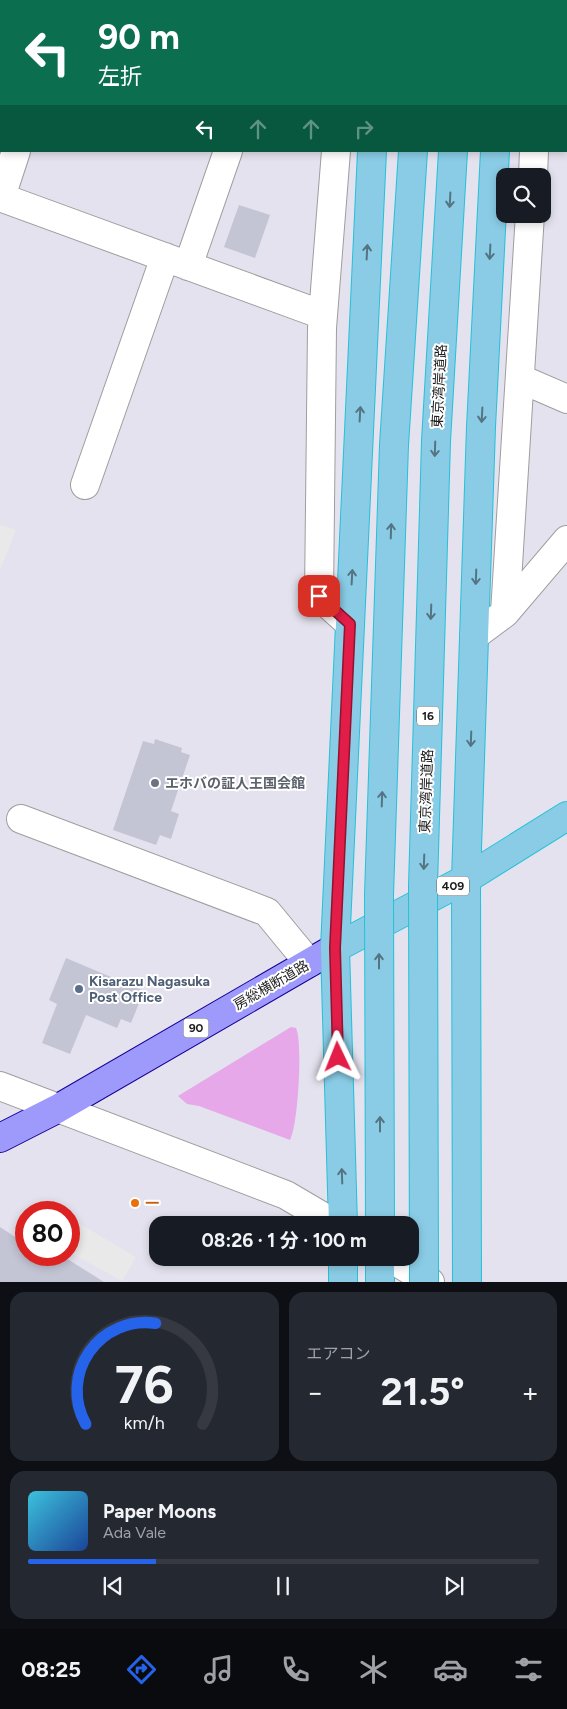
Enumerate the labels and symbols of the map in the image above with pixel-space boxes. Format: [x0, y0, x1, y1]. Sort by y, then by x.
one-way arrow [446, 192, 455, 208]
one-way arrow [363, 244, 372, 260]
one-way arrow [486, 244, 495, 260]
street label: 東京湾岸道路 [429, 344, 450, 428]
one-way arrow [478, 406, 487, 422]
one-way arrow [355, 407, 364, 423]
one-way arrow [431, 441, 440, 457]
one-way arrow [386, 524, 396, 540]
one-way arrow [347, 569, 356, 585]
one-way arrow [472, 569, 481, 585]
pin [298, 575, 340, 617]
one-way arrow [426, 604, 436, 620]
road number: 16 [417, 706, 439, 726]
one-way arrow [466, 731, 475, 747]
street label: 東京湾岸道路 [417, 749, 436, 833]
place label: エホバの証人王国会館 [165, 775, 305, 792]
marker: エホバの証人王国会館 [149, 777, 161, 789]
one-way arrow [377, 791, 387, 808]
one-way arrow [419, 854, 429, 870]
road number: 409 [437, 876, 469, 896]
one-way arrow [374, 954, 384, 970]
street label: 房総横断道路 [231, 957, 312, 1014]
place label: Kisarazu Nagasuka Post Office [89, 973, 210, 1006]
marker: Kisarazu Nagasuka Post Office [73, 983, 85, 995]
road number: 90 [184, 1018, 208, 1038]
position arrow [311, 1030, 363, 1082]
one-way arrow [375, 1116, 385, 1132]
one-way arrow [337, 1169, 346, 1185]
place label: 一 [145, 1195, 159, 1212]
marker: 一 [129, 1197, 141, 1209]
speed limit sign: 80 [15, 1201, 80, 1266]

